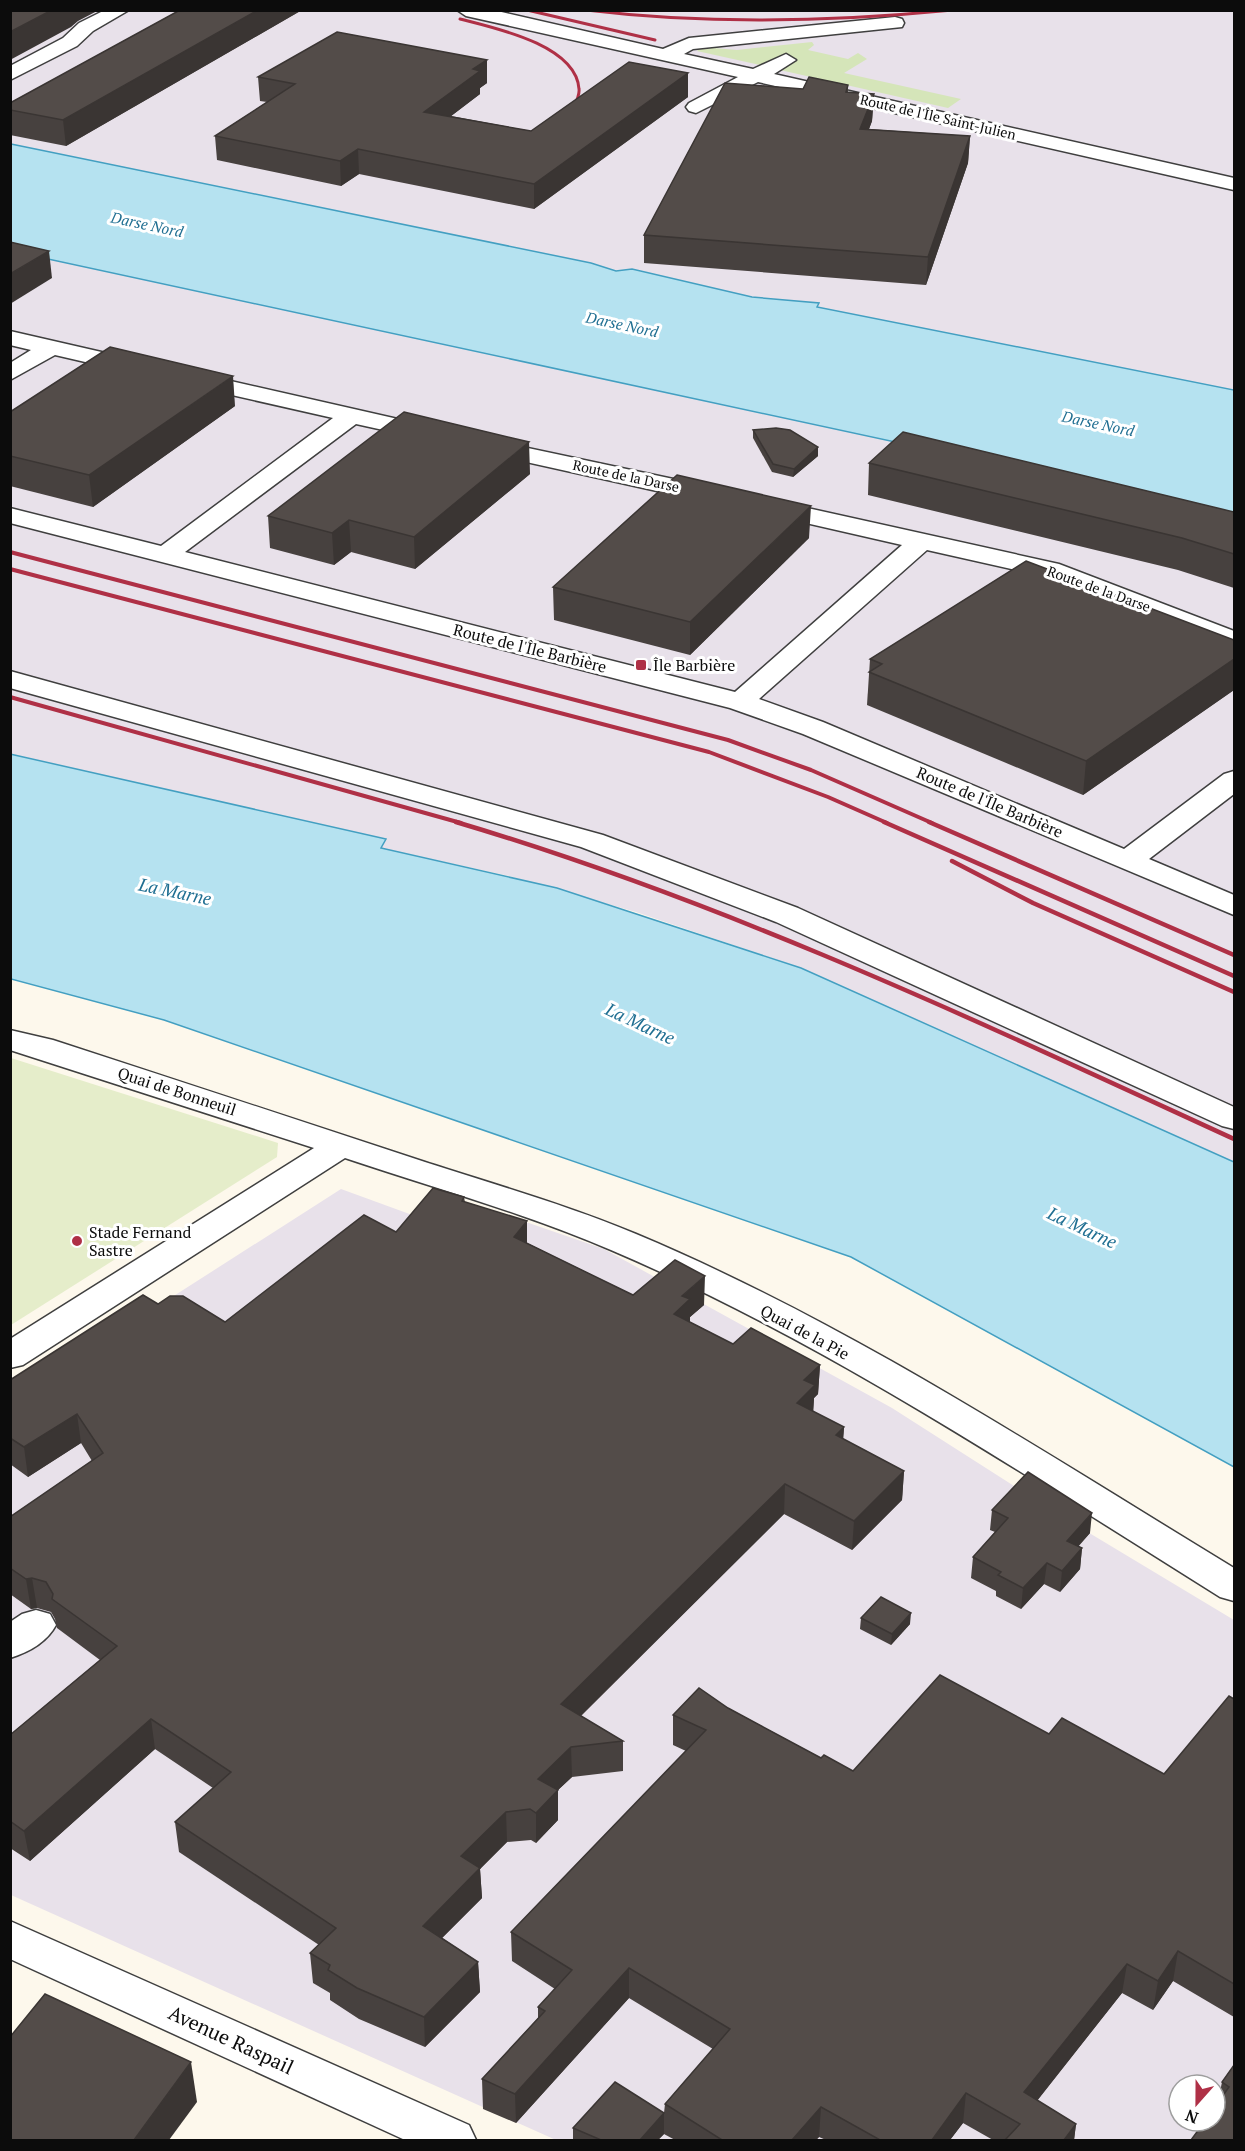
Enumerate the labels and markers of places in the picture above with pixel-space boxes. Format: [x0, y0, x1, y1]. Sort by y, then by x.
place label: Île Barbière [653, 654, 735, 676]
marker: Île Barbière [634, 658, 648, 672]
place label: Stade Fernand Sastre [89, 1221, 191, 1261]
marker: Stade Fernand Sastre [70, 1234, 84, 1248]

